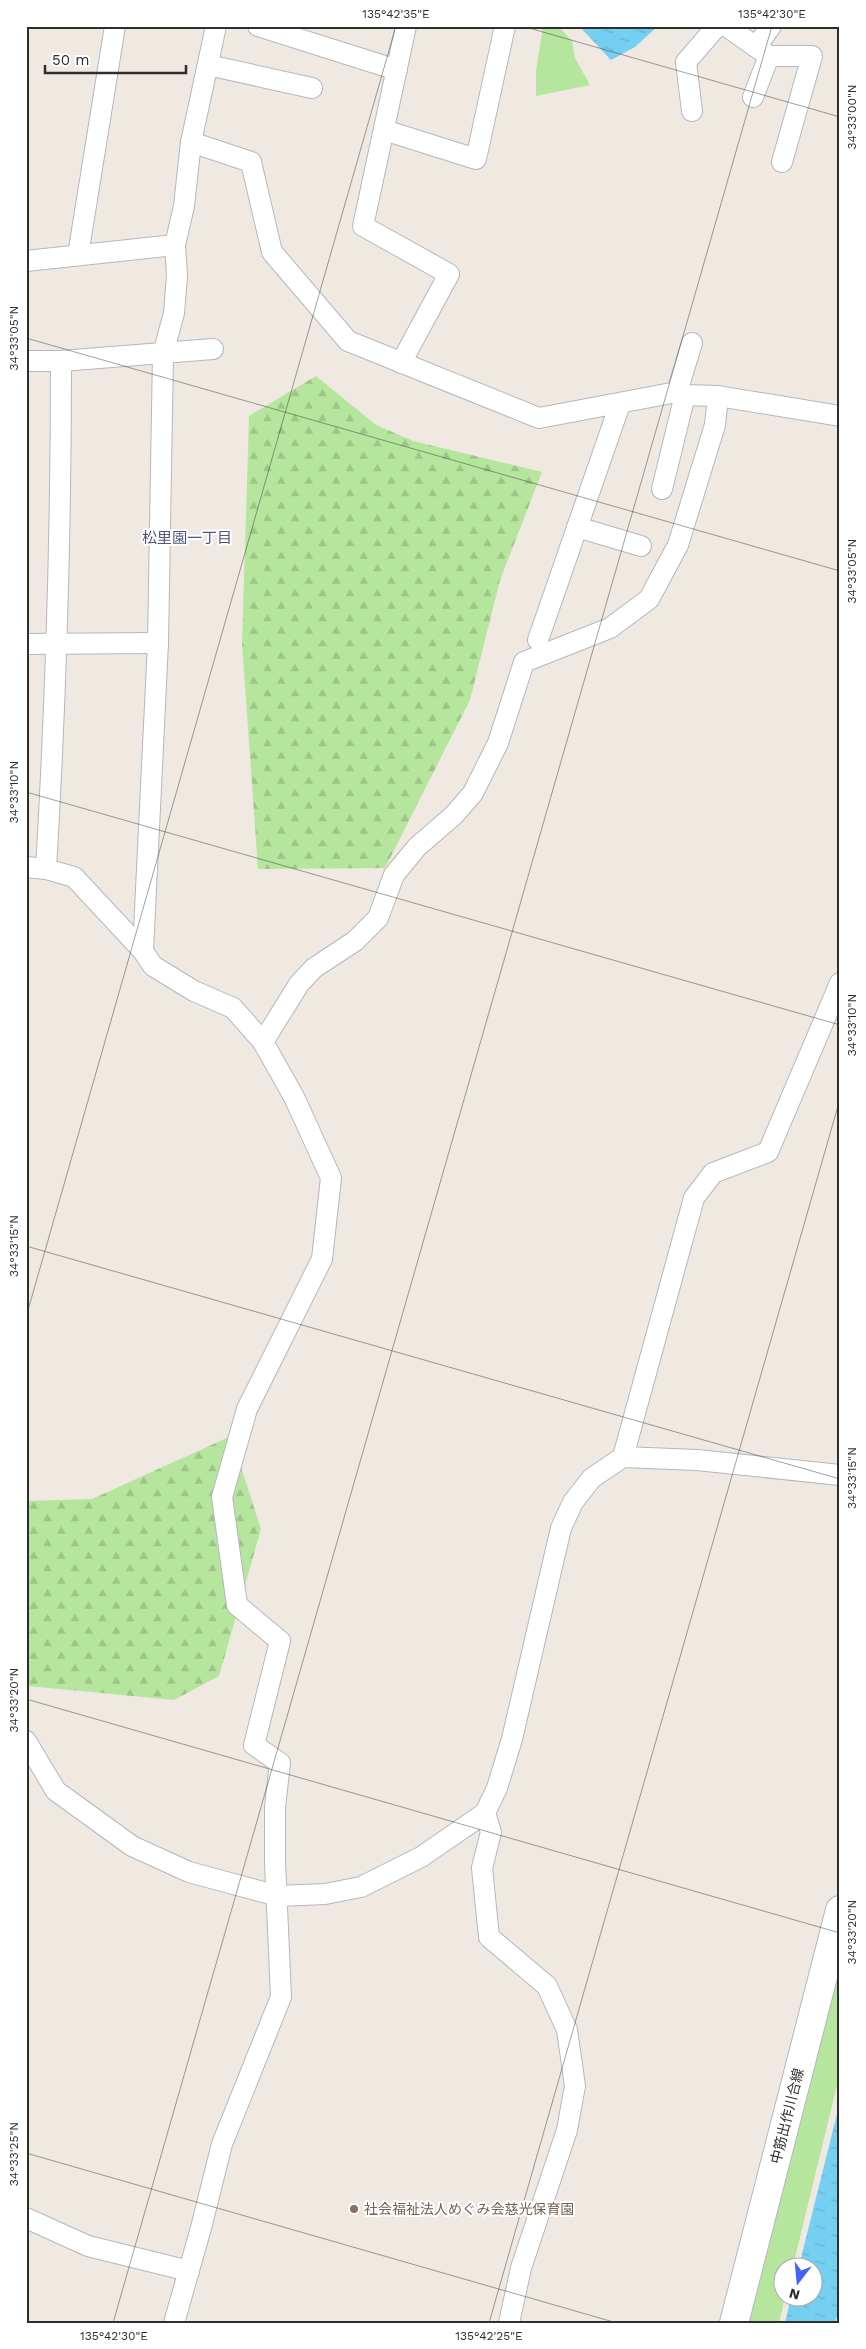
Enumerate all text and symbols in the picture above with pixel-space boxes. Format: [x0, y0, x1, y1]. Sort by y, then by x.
text: 135°42'35"E [362, 7, 430, 21]
text: 135°42'30"E [738, 7, 806, 21]
scale bar [45, 42, 186, 74]
text: 50 m [52, 51, 89, 69]
text: 34°33'00"N [845, 84, 859, 150]
text: 34°33'05"N [7, 306, 21, 370]
district label: 松里園一丁目 [142, 529, 232, 547]
text: 34°33'05"N [845, 539, 859, 603]
text: 34°33'10"N [7, 761, 21, 823]
text: 34°33'10"N [845, 994, 859, 1056]
text: 34°33'15"N [7, 1215, 21, 1277]
text: 34°33'15"N [845, 1447, 859, 1509]
text: 34°33'20"N [7, 1668, 21, 1732]
text: 34°33'20"N [845, 1900, 859, 1964]
street label: 中筋出作川合線 [767, 2067, 807, 2165]
text: 34°33'25"N [7, 2122, 21, 2186]
place label: 社会福祉法人めぐみ会慈光保育園 [364, 2201, 574, 2217]
marker: 社会福祉法人めぐみ会慈光保育園 [348, 2203, 360, 2215]
north arrow [774, 2256, 824, 2306]
text: N [787, 2285, 802, 2304]
text: 135°42'30"E [80, 2329, 148, 2343]
text: 135°42'25"E [455, 2329, 523, 2343]

